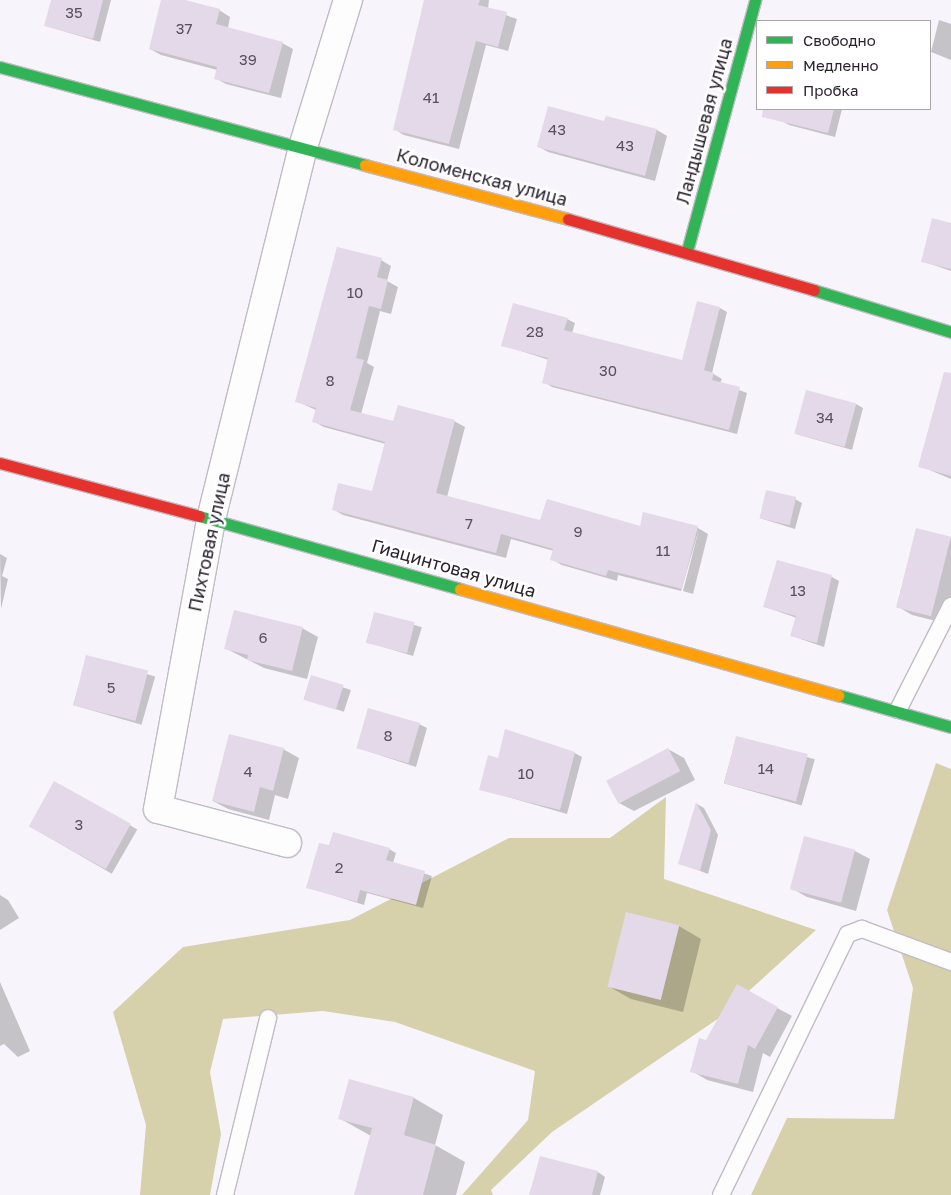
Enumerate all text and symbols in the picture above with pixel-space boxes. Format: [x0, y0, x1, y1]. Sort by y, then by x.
house number: 35 [65, 4, 83, 22]
house number: 37 [176, 20, 192, 38]
legend [756, 20, 931, 110]
text: Свободно [803, 31, 876, 49]
street label: Ландышевая улица [671, 36, 737, 206]
house number: 39 [239, 51, 257, 69]
text: Медленно [803, 56, 879, 74]
text: Пробка [803, 81, 858, 99]
house number: 41 [423, 89, 439, 107]
house number: 43 [548, 121, 566, 139]
house number: 43 [616, 137, 634, 155]
street label: Коломенская улица [394, 144, 570, 210]
house number: 10 [347, 284, 363, 302]
house number: 28 [526, 323, 544, 341]
house number: 30 [599, 362, 617, 380]
house number: 8 [325, 372, 335, 390]
house number: 34 [816, 409, 834, 427]
street label: Пихтовая улица [184, 470, 234, 614]
house number: 7 [465, 515, 473, 533]
house number: 9 [573, 523, 583, 541]
street label: Гиацинтовая улица [369, 534, 539, 602]
house number: 11 [656, 542, 670, 560]
house number: 13 [790, 582, 806, 600]
house number: 6 [258, 629, 268, 647]
house number: 5 [107, 679, 115, 697]
house number: 8 [383, 727, 393, 745]
house number: 14 [758, 760, 774, 778]
house number: 4 [243, 763, 253, 781]
house number: 10 [518, 765, 534, 783]
house number: 3 [75, 816, 83, 834]
house number: 2 [335, 859, 343, 877]

